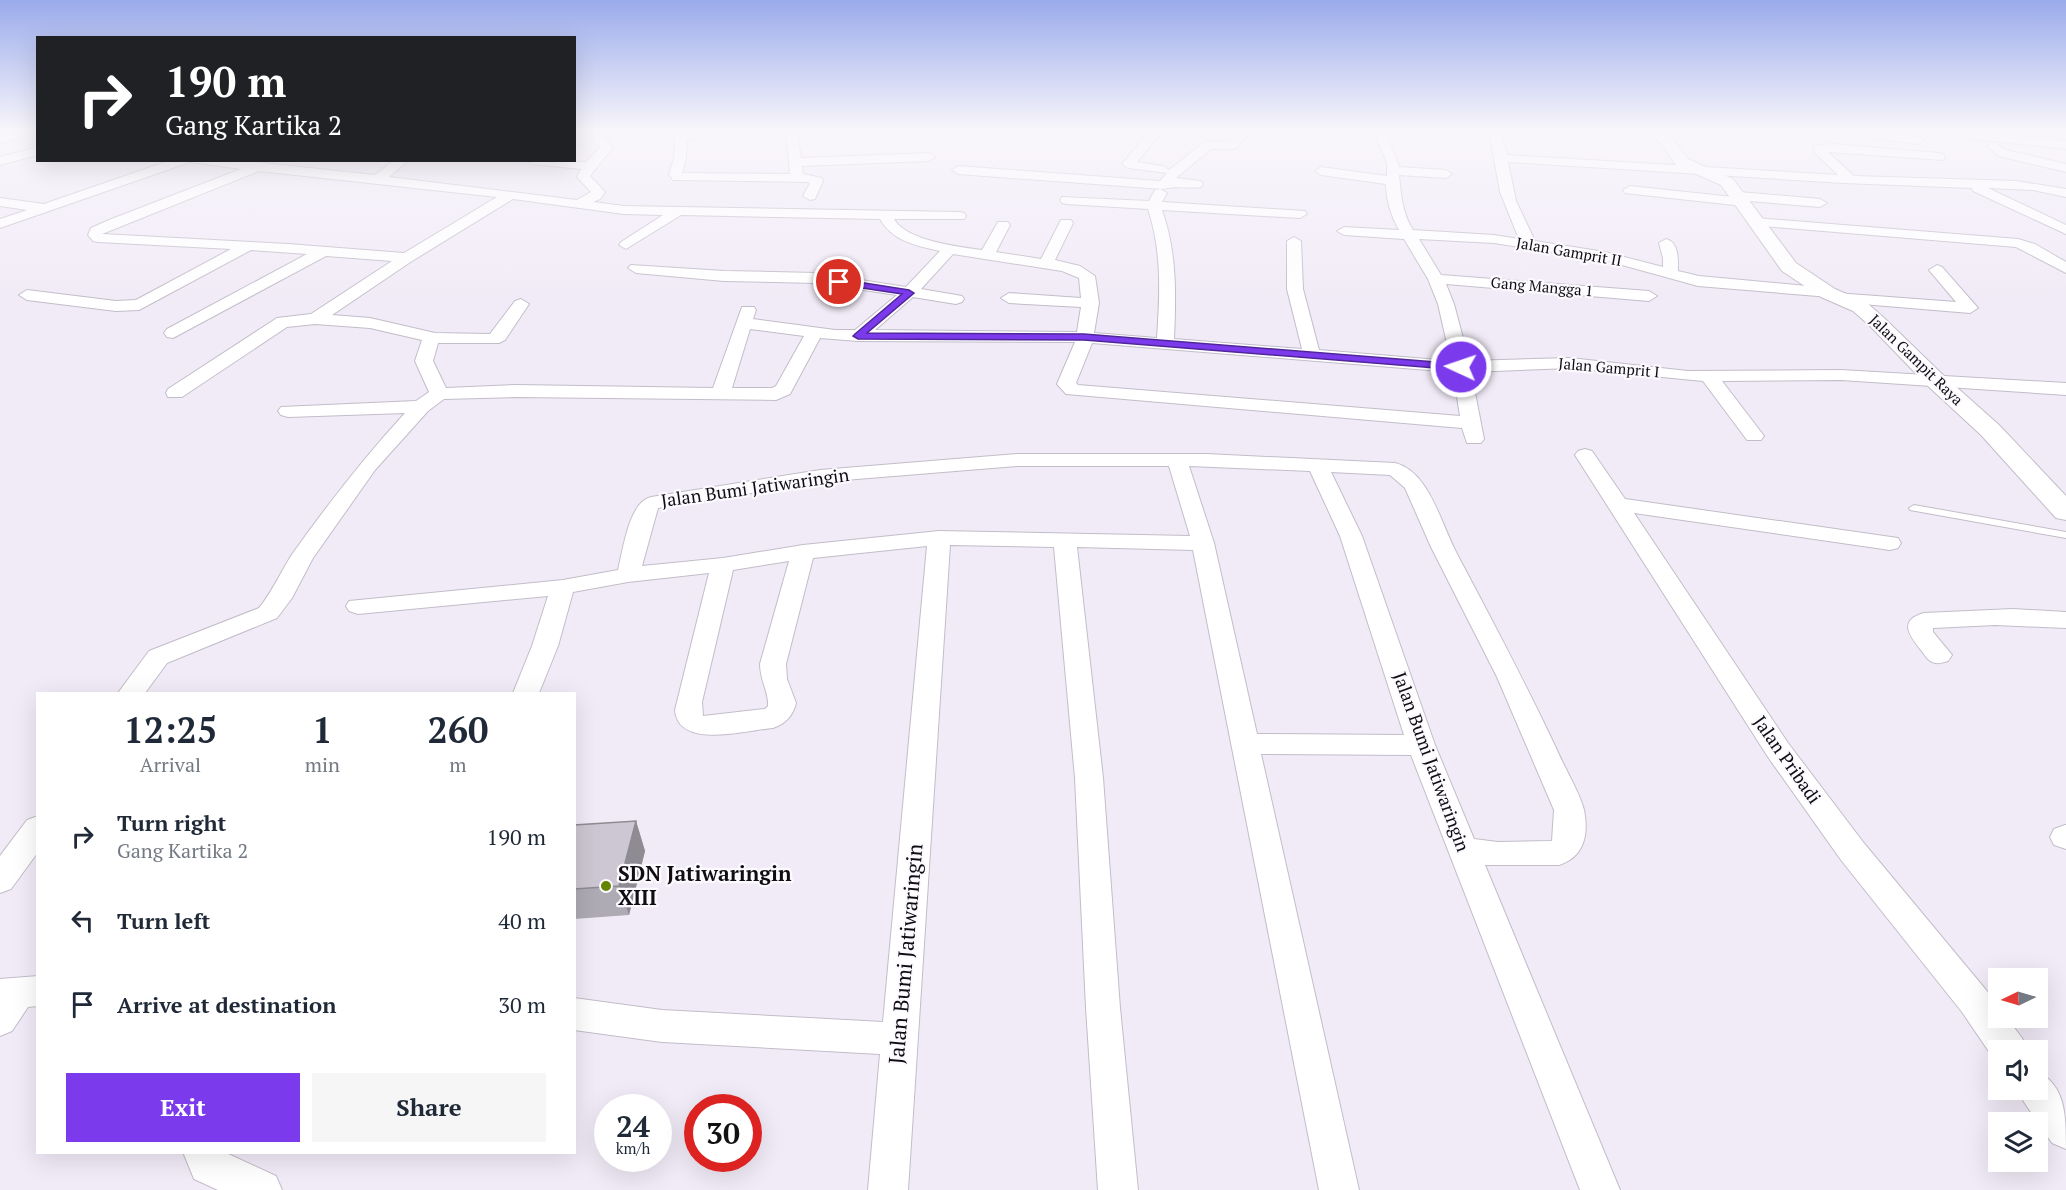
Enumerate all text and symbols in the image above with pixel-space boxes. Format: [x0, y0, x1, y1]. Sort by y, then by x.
text: 190 m [165, 53, 286, 109]
icon: right [66, 60, 144, 138]
text: Gang Kartika 2 [165, 107, 342, 143]
street label: Jalan Gamprit II [1515, 232, 1623, 270]
pin [813, 256, 864, 307]
icon: arrive [822, 265, 855, 298]
street label: Gang Mangga 1 [1490, 272, 1594, 300]
street label: Jalan Gampit Raya [1866, 309, 1968, 409]
position arrow [1429, 335, 1493, 399]
street label: Jalan Gamprit I [1558, 353, 1660, 381]
street label: Jalan Bumi Jatiwaringin [659, 462, 851, 512]
street label: Jalan Bumi Jatiwaringin [1388, 668, 1476, 855]
text: 12:25 [124, 706, 217, 753]
text: 1 [312, 706, 333, 753]
text: 260 [427, 706, 488, 753]
street label: Jalan Pribadi [1749, 711, 1827, 808]
text: Arrival [140, 751, 201, 778]
text: min [305, 751, 340, 778]
text: m [449, 751, 467, 778]
text: Turn right [117, 808, 226, 837]
icon: right [66, 820, 99, 853]
text: 190 m [486, 822, 546, 851]
text: Gang Kartika 2 [117, 837, 248, 864]
street label: Jalan Bumi Jatiwaringin [881, 842, 929, 1065]
place label: SDN Jatiwaringin XIII [618, 859, 792, 911]
marker: SDN Jatiwaringin XIII [599, 879, 613, 893]
icon: left [66, 904, 99, 937]
text: Turn left [117, 906, 210, 935]
text: 40 m [498, 906, 546, 935]
north arrow [1988, 968, 2048, 1028]
map controls [1988, 968, 2048, 1172]
icon: arrive [66, 988, 99, 1021]
text: Arrive at destination [117, 990, 336, 1019]
text: 30 m [498, 990, 546, 1019]
button: sound [1988, 1040, 2048, 1100]
button: Exit [66, 1073, 300, 1142]
button: Share [312, 1073, 546, 1142]
speed limit sign: 30 [684, 1094, 762, 1172]
text: 24 [616, 1106, 650, 1146]
button: layers [1988, 1112, 2048, 1172]
text: km/h [616, 1138, 650, 1158]

